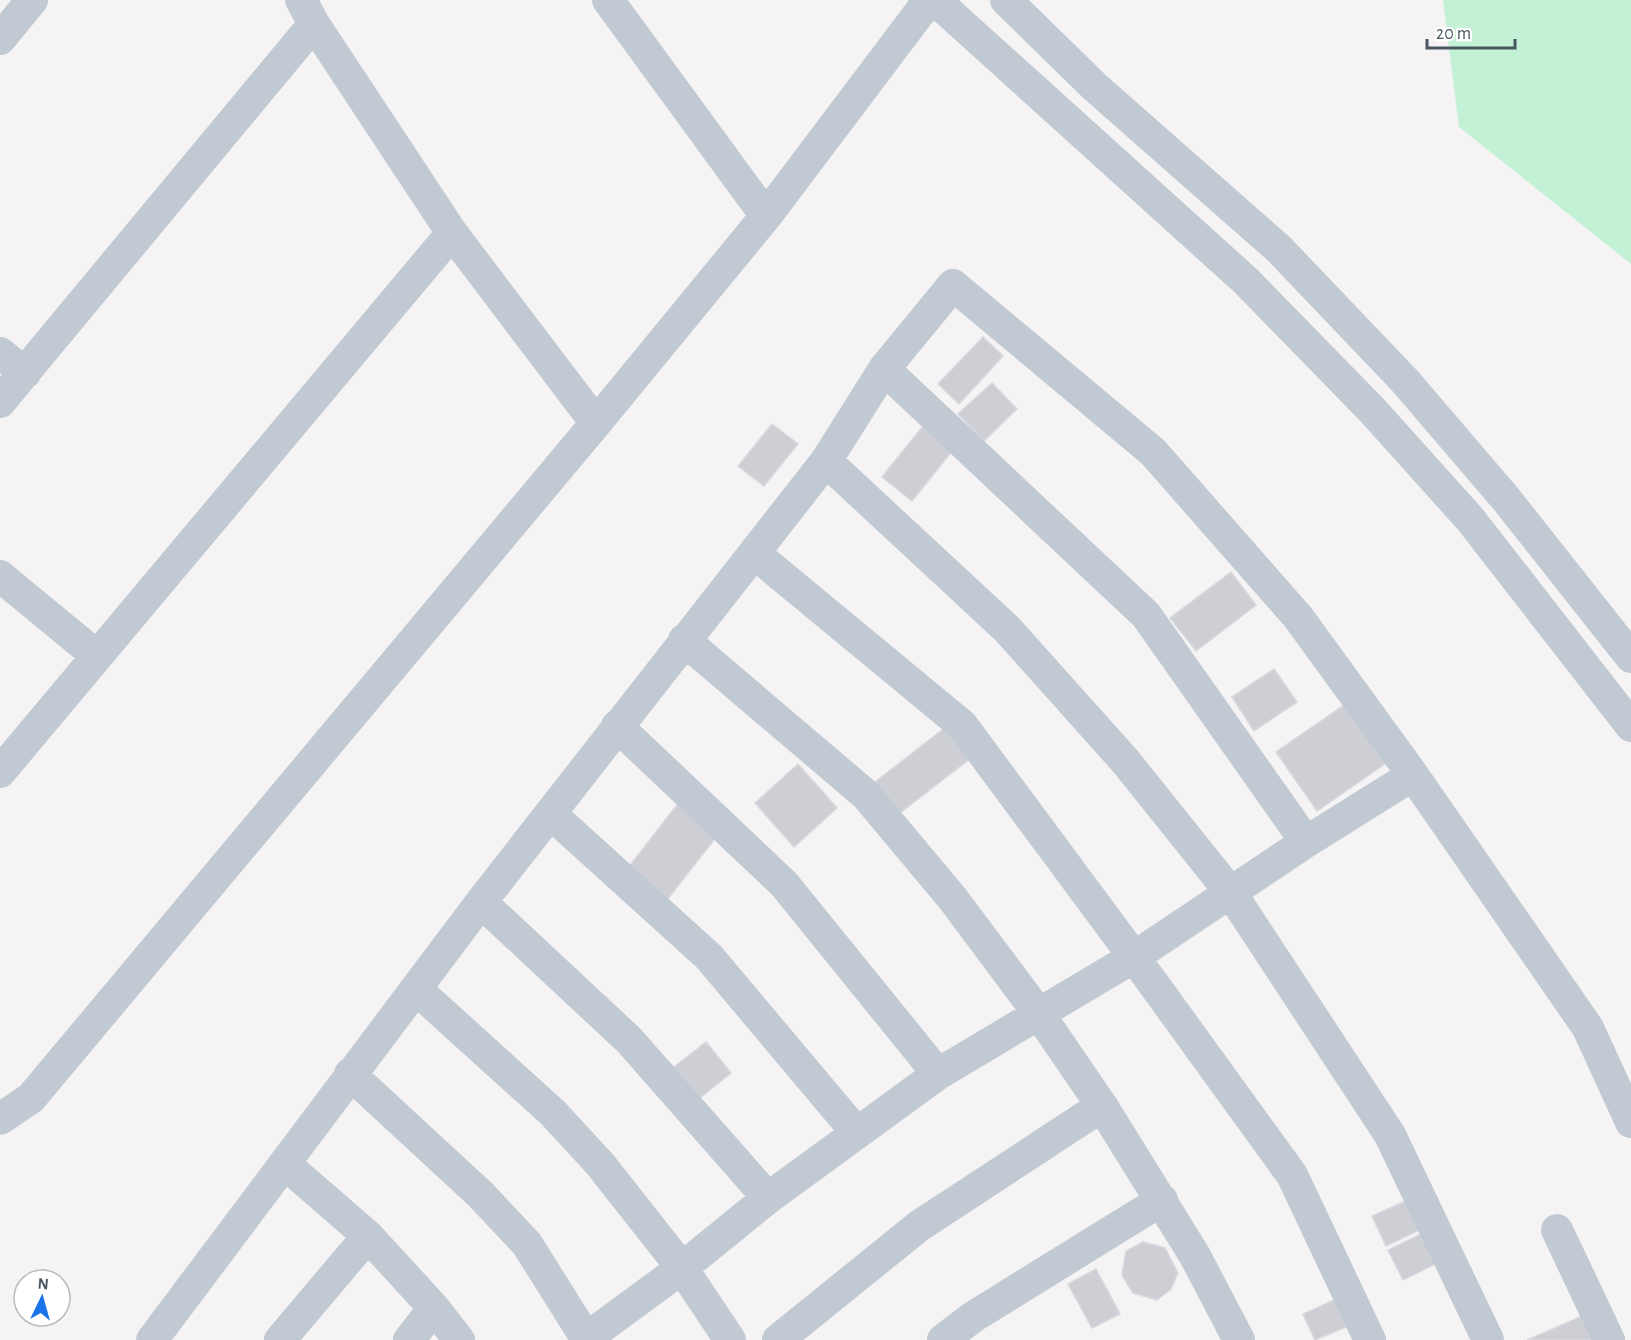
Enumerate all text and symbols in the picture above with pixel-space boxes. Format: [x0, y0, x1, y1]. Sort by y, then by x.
scale bar [1427, 12, 1516, 50]
text: 20 m [1436, 25, 1471, 43]
north arrow [12, 1268, 72, 1328]
text: N [37, 1276, 49, 1293]

